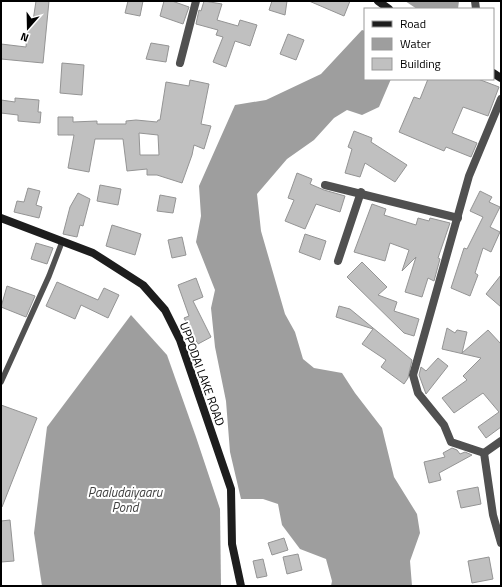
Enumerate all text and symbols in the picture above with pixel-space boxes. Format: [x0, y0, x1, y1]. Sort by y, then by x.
north arrow [8, 8, 48, 48]
legend [364, 8, 494, 80]
text: Road [400, 14, 426, 33]
text: N [18, 29, 31, 46]
text: Water [400, 34, 431, 53]
text: Building [400, 54, 441, 73]
street label: UPPODAI LAKE ROAD [175, 319, 230, 429]
water label: Paaludaiyaaru Pond [88, 482, 164, 517]

